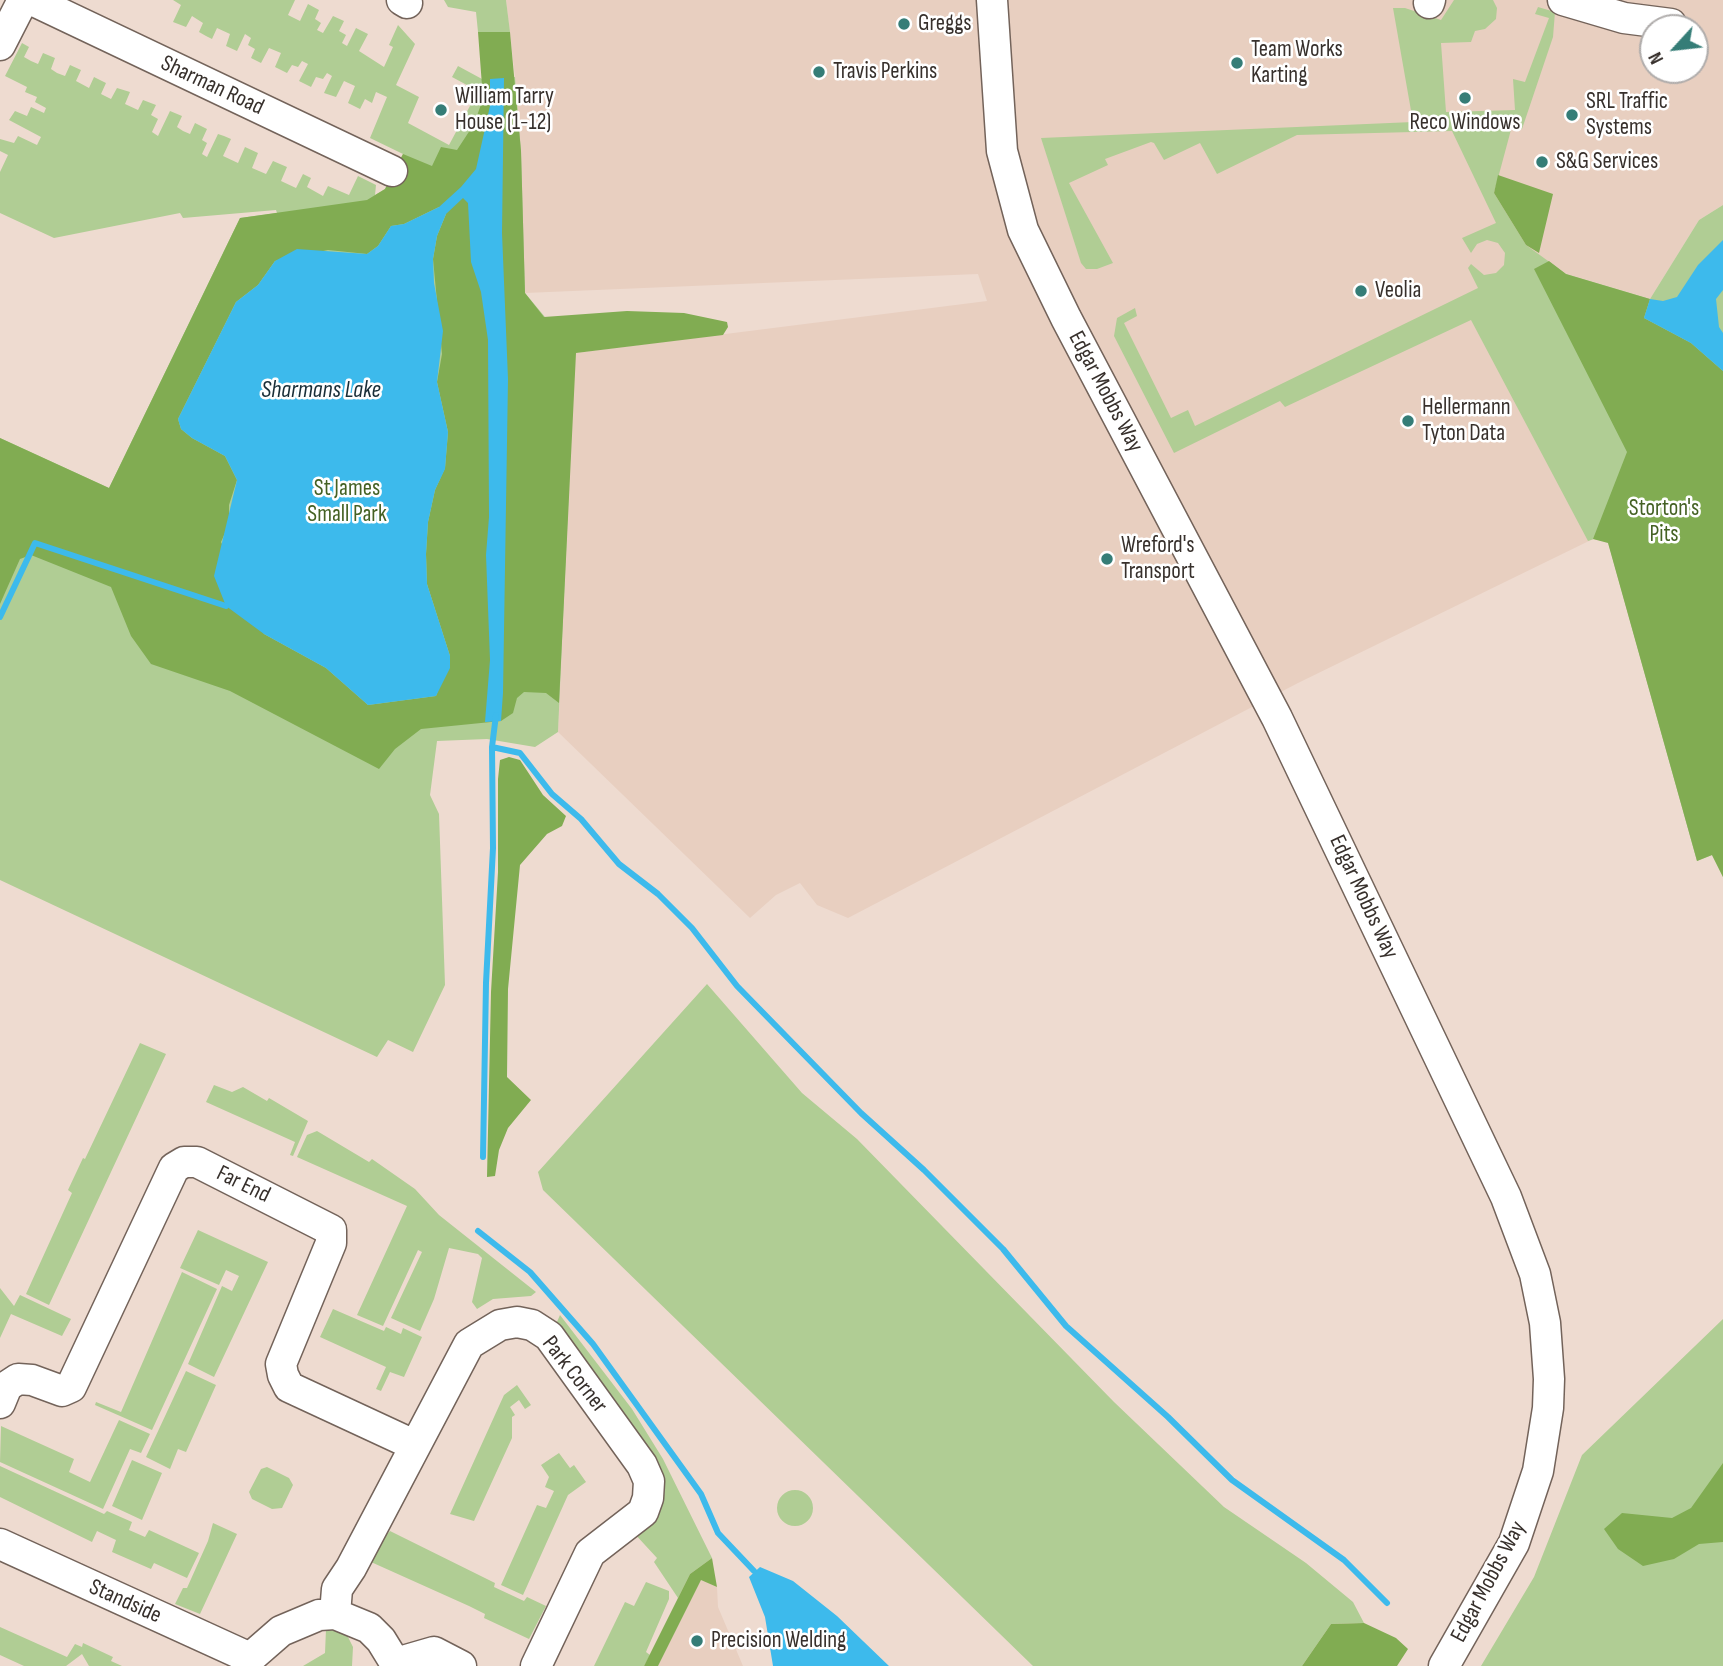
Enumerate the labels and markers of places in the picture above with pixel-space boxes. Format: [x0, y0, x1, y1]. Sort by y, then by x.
place label: Greggs [918, 10, 972, 38]
marker: Greggs [896, 16, 912, 32]
place label: Team Works Karting [1251, 36, 1343, 90]
marker: Team Works Karting [1229, 55, 1245, 71]
place label: Travis Perkins [833, 58, 937, 86]
marker: Travis Perkins [811, 64, 827, 80]
place label: William Tarry House (1-12) [455, 83, 554, 137]
place label: SRL Traffic Systems [1586, 88, 1668, 142]
marker: Reco Windows [1457, 90, 1473, 106]
marker: William Tarry House (1-12) [433, 102, 449, 118]
marker: SRL Traffic Systems [1564, 107, 1580, 123]
place label: Reco Windows [1409, 109, 1521, 137]
place label: S&G Services [1556, 148, 1658, 176]
marker: S&G Services [1534, 154, 1550, 170]
place label: Veolia [1375, 277, 1421, 305]
marker: Veolia [1353, 283, 1369, 299]
place label: Hellermann Tyton Data [1422, 394, 1511, 448]
marker: Hellermann Tyton Data [1400, 413, 1416, 429]
place label: Wreford's Transport [1121, 532, 1195, 586]
marker: Wreford's Transport [1099, 551, 1115, 567]
place label: Precision Welding [711, 1627, 846, 1655]
marker: Precision Welding [689, 1633, 705, 1649]

